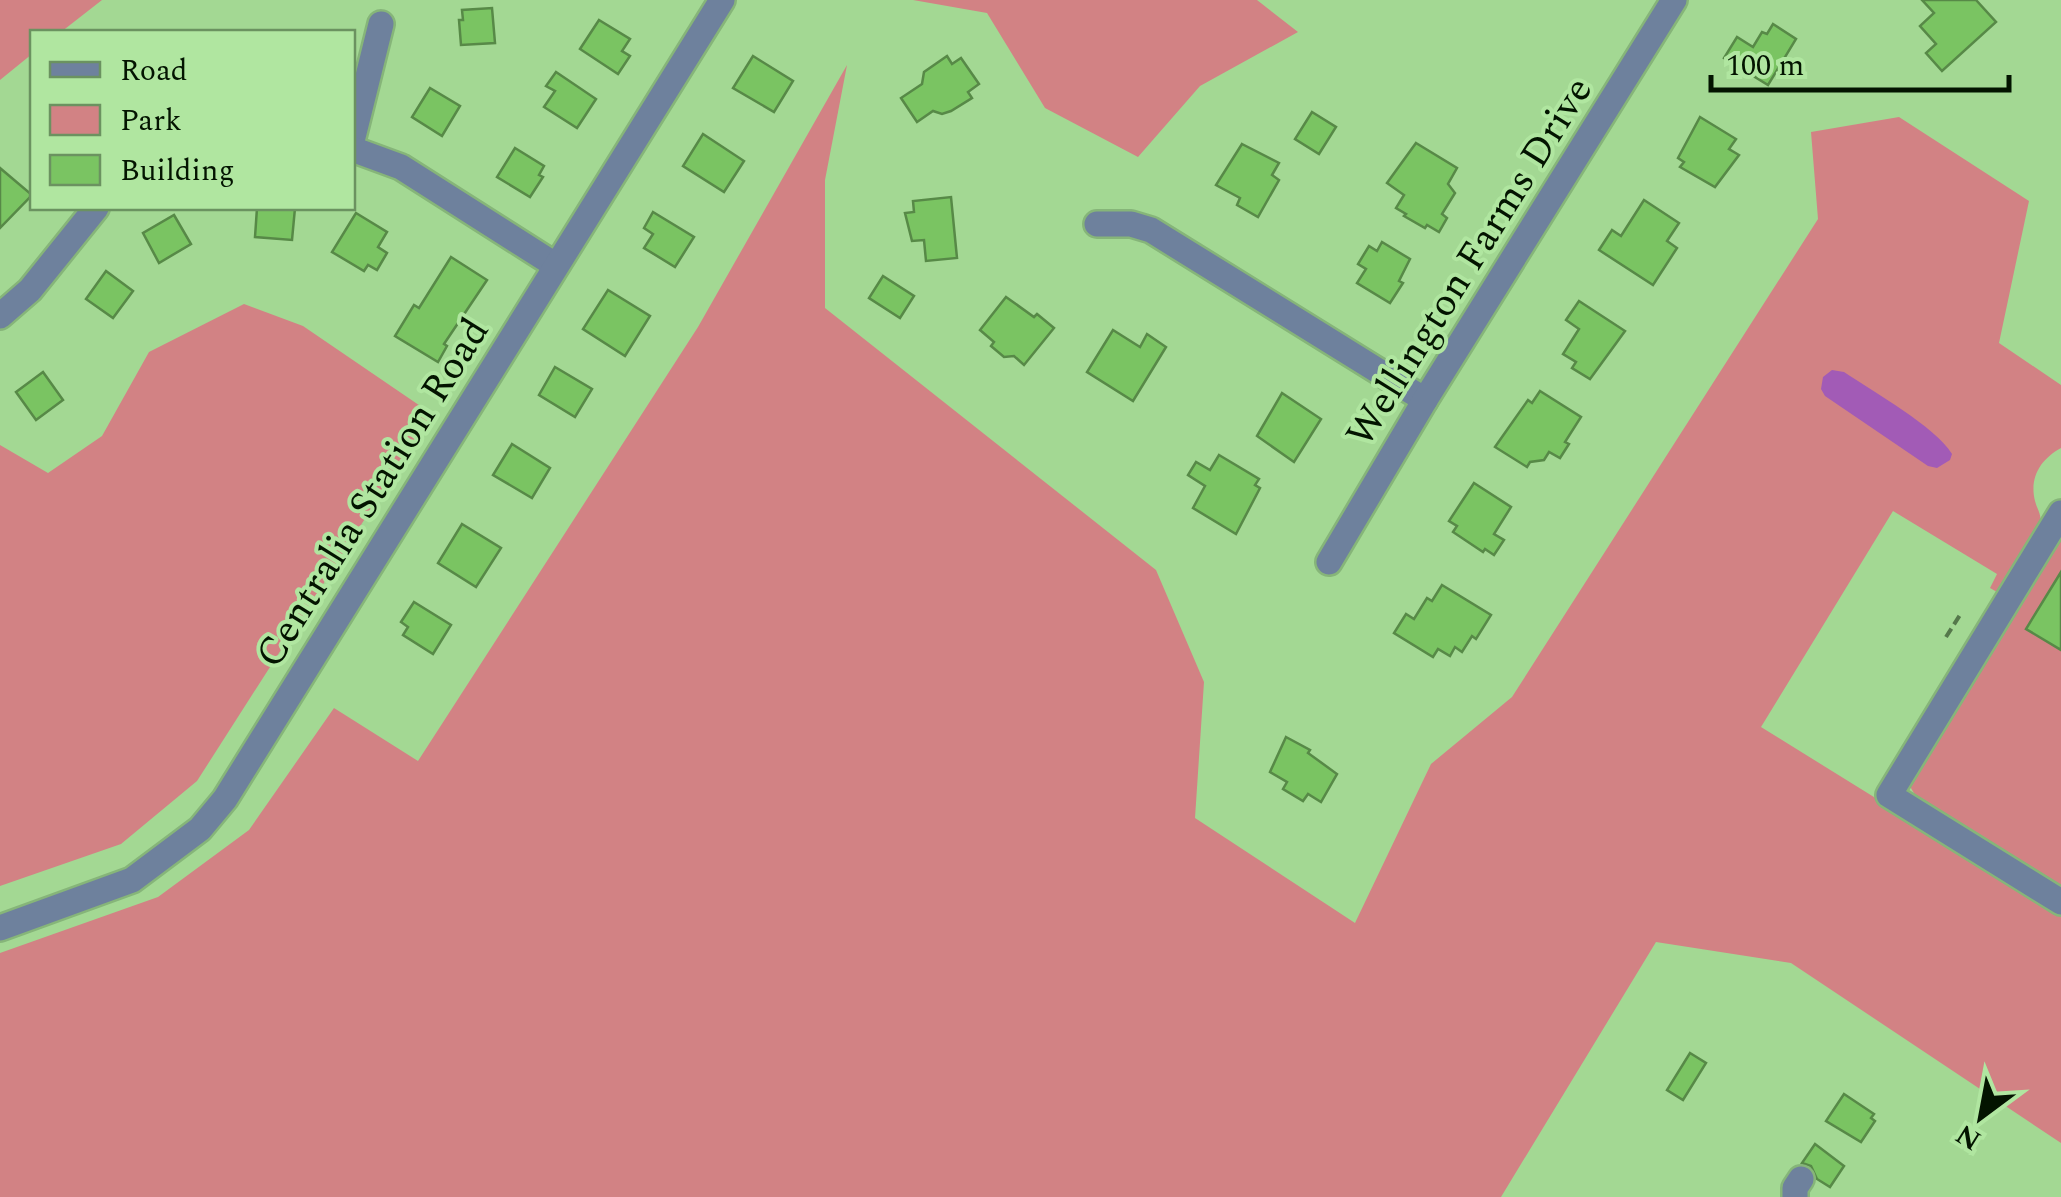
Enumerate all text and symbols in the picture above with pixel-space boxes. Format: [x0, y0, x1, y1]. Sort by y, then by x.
legend [30, 30, 355, 210]
scale bar [1711, 30, 2008, 92]
text: 100 m [1726, 43, 1804, 89]
text: Road [120, 48, 188, 94]
street label: Wellington Farms Drive [1331, 65, 1609, 459]
text: Park [120, 98, 182, 144]
text: Building [120, 148, 235, 194]
street label: Centralia Station Road [241, 306, 506, 680]
north arrow [1931, 1067, 2031, 1167]
text: N [1947, 1113, 1990, 1161]

